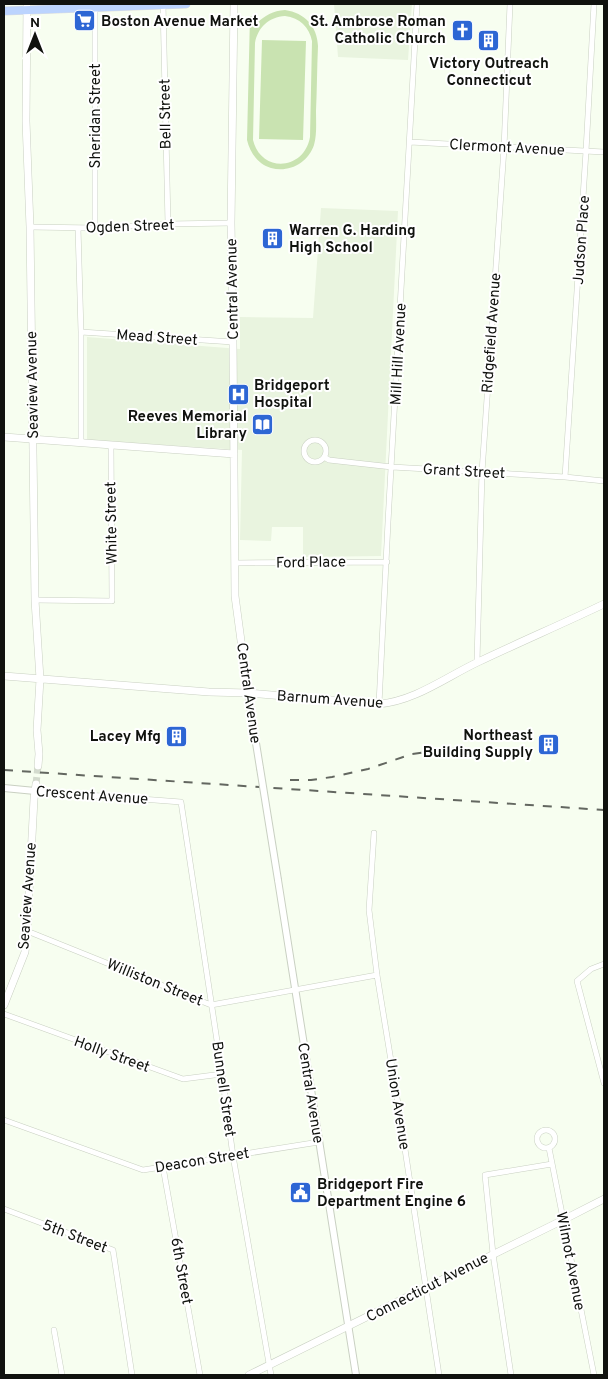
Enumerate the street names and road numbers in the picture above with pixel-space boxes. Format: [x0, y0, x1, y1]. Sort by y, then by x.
street label: Sheridan Street [87, 63, 106, 169]
street label: Bell Street [156, 78, 177, 150]
street label: Clermont Avenue [449, 136, 565, 161]
street label: Judson Place [570, 195, 595, 285]
street label: Ogden Street [85, 216, 175, 239]
street label: Central Avenue [223, 238, 244, 340]
street label: Ridgefield Avenue [479, 272, 506, 394]
street label: Mill Hill Avenue [387, 302, 412, 406]
street label: Mead Street [116, 326, 198, 351]
street label: Seaview Avenue [23, 331, 44, 439]
street label: Grant Street [422, 461, 506, 484]
street label: White Street [102, 481, 123, 565]
street label: Ford Place [276, 553, 346, 574]
street label: Central Avenue [231, 642, 264, 745]
street label: Barnum Avenue [276, 687, 384, 714]
street label: Crescent Avenue [35, 783, 149, 810]
street label: Seaview Avenue [15, 842, 42, 951]
street label: Williston Street [104, 955, 205, 1011]
street label: Holly Street [71, 1033, 152, 1078]
street label: Bunnell Street [206, 1040, 239, 1138]
street label: Central Avenue [292, 1042, 327, 1145]
street label: Union Avenue [380, 1057, 413, 1151]
street label: Deacon Street [154, 1145, 251, 1178]
street label: Wilmot Avenue [551, 1210, 588, 1312]
street label: 5th Street [39, 1216, 110, 1258]
street label: 6th Street [165, 1236, 196, 1306]
street label: Connecticut Avenue [363, 1249, 492, 1327]

